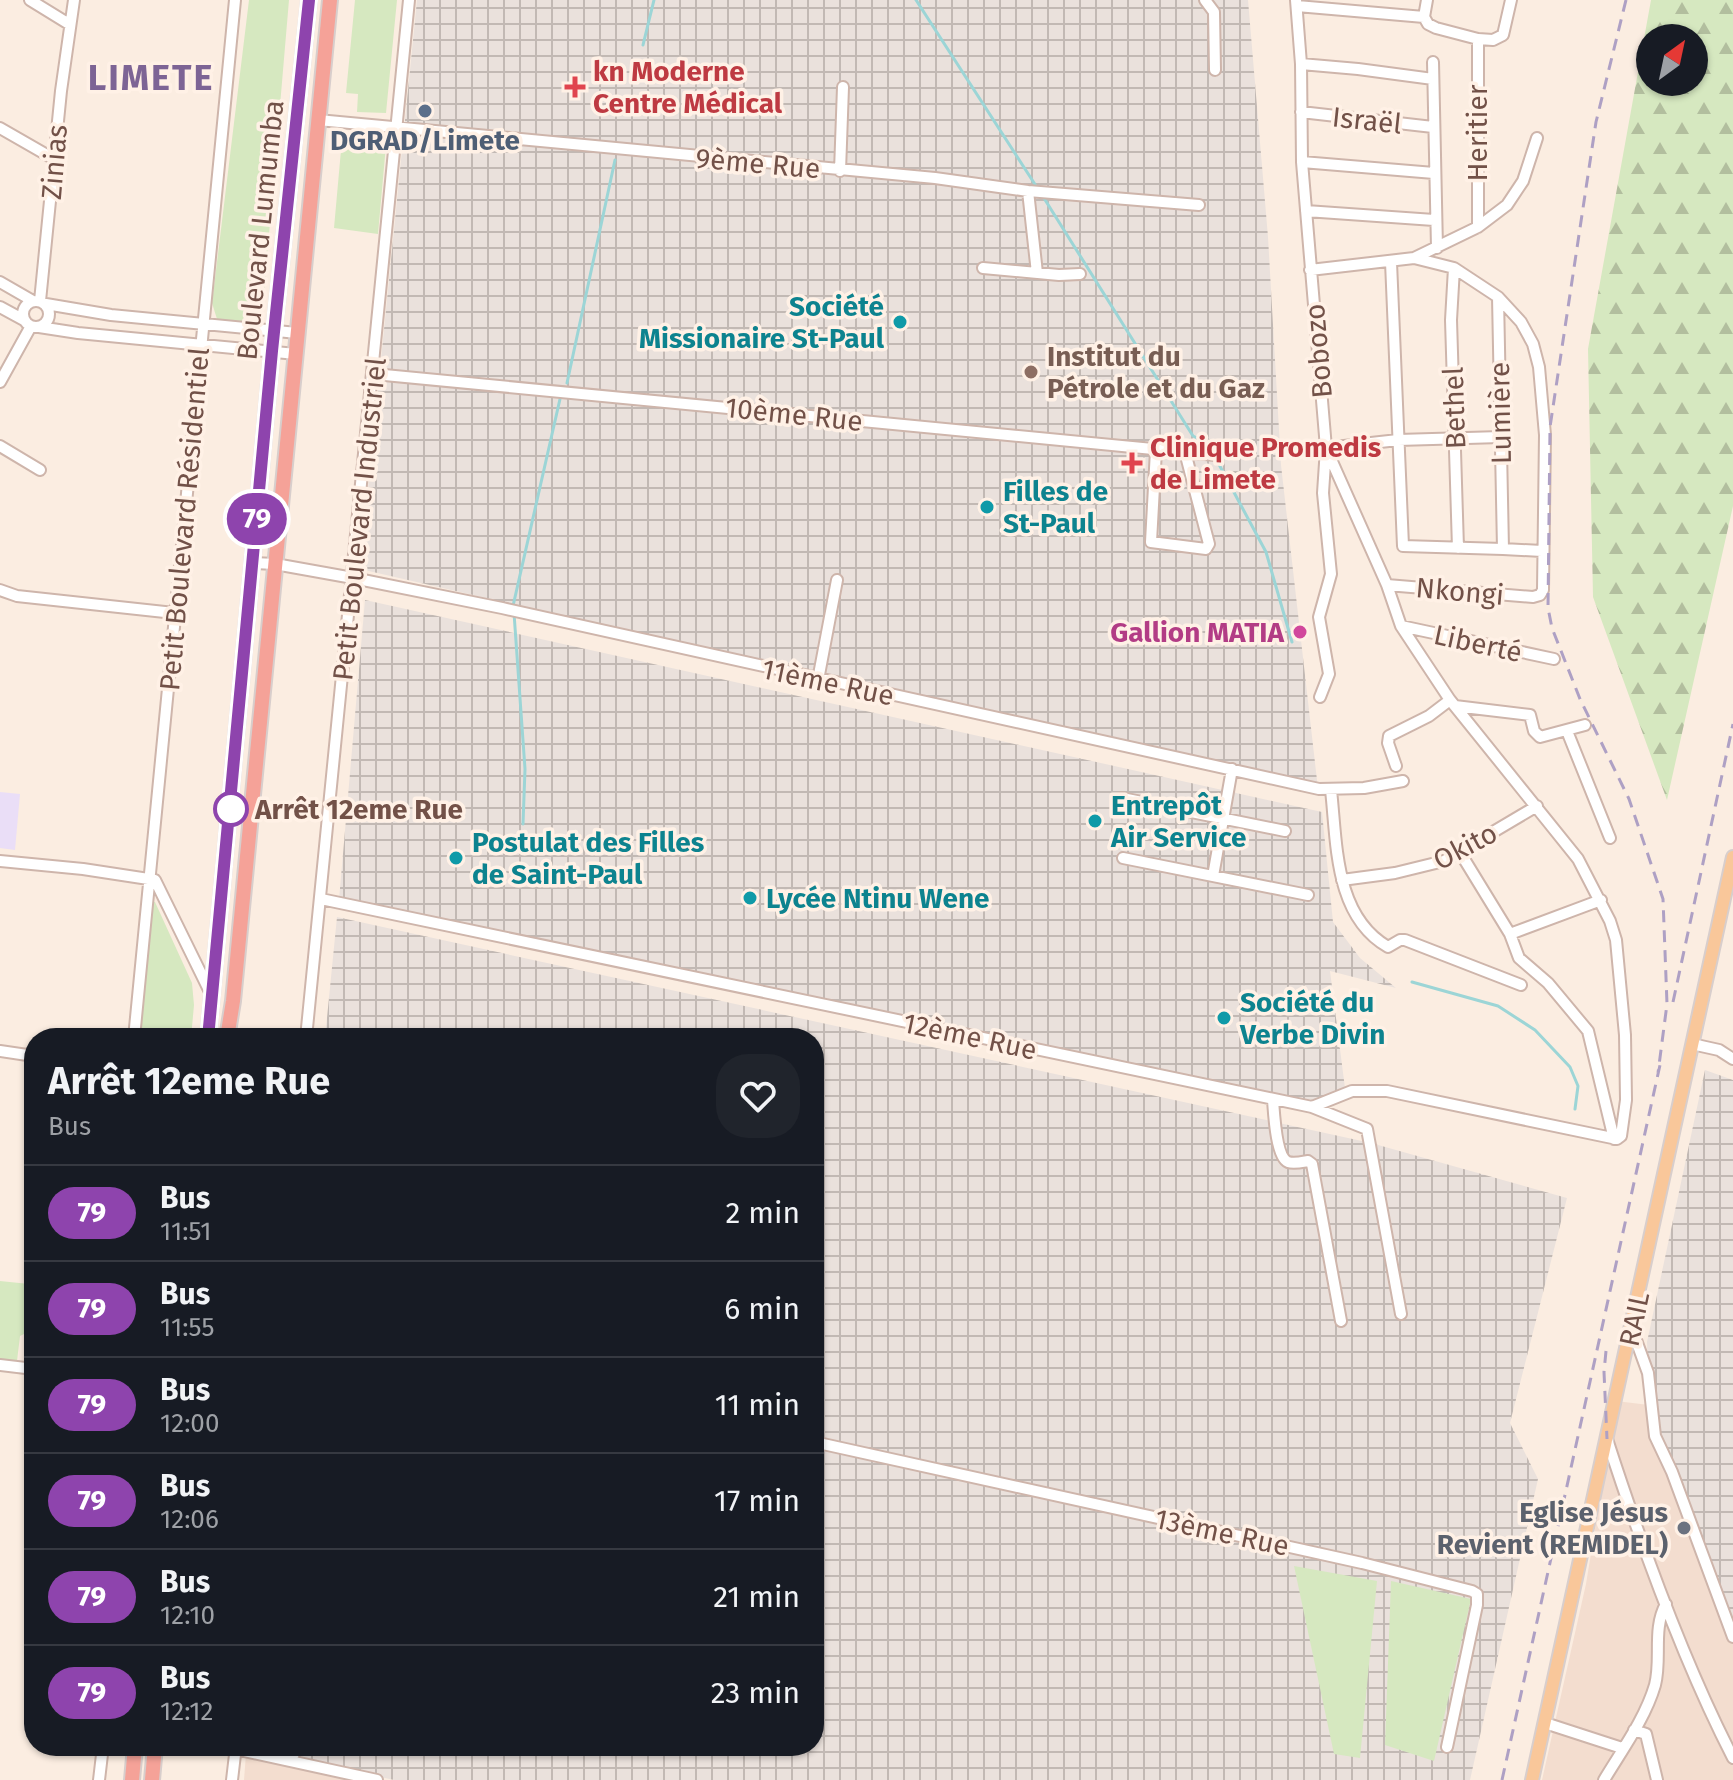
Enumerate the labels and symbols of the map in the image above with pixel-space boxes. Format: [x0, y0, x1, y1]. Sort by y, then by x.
north arrow [1636, 24, 1708, 96]
place label: kn Moderne Centre Médical [593, 55, 783, 120]
district label: LIMETE [88, 56, 214, 100]
marker: kn Moderne Centre Médical [564, 76, 586, 98]
street label: Heritier [1461, 84, 1494, 182]
street label: Boulevard Lumumba [230, 98, 291, 362]
street label: Israël [1330, 100, 1403, 141]
marker: DGRAD/Limete [416, 102, 434, 120]
street label: Zinias [35, 123, 74, 201]
place label: DGRAD/Limete [330, 124, 520, 157]
street label: 9ème Rue [694, 142, 822, 185]
place label: Société Missionaire St-Paul [639, 290, 885, 355]
street label: Bobozo [1298, 302, 1339, 399]
marker: Société Missionaire St-Paul [891, 313, 909, 331]
place label: Institut du Pétrole et du Gaz [1047, 340, 1265, 405]
street label: Petit Boulevard Résidentiel [153, 346, 216, 692]
street label: Petit Boulevard Industriel [326, 356, 393, 682]
street label: Lumière [1483, 362, 1518, 464]
marker: Institut du Pétrole et du Gaz [1022, 363, 1040, 381]
street label: Bethel [1437, 366, 1472, 450]
street label: 10ème Rue [724, 391, 864, 438]
place label: Clinique Promedis de Limete [1150, 431, 1381, 496]
marker: Clinique Promedis de Limete [1121, 452, 1143, 474]
place label: Filles de St-Paul [1003, 475, 1108, 540]
line badge: 79 [221, 493, 293, 545]
marker: Filles de St-Paul [978, 498, 996, 516]
street label: Nkongi [1414, 571, 1505, 612]
place label: Gallion MATIA [1110, 616, 1284, 649]
street label: Liberté [1431, 618, 1525, 669]
marker: Gallion MATIA [1291, 623, 1309, 641]
street label: 11ème Rue [759, 652, 897, 713]
place label: Entrepôt Air Service [1110, 789, 1247, 854]
marker: Arrêt 12eme Rue [214, 792, 248, 826]
place label: Arrêt 12eme Rue [254, 793, 463, 826]
marker: Entrepôt Air Service [1086, 812, 1104, 830]
street label: Okito [1428, 816, 1503, 877]
place label: Postulat des Filles de Saint-Paul [472, 826, 704, 891]
marker: Postulat des Filles de Saint-Paul [447, 849, 465, 867]
place label: Lycée Ntinu Wene [766, 882, 990, 915]
marker: Lycée Ntinu Wene [741, 889, 759, 907]
place label: Société du Verbe Divin [1239, 986, 1385, 1051]
street label: 12ème Rue [900, 1006, 1040, 1067]
marker: Société du Verbe Divin [1215, 1009, 1233, 1027]
street label: RAIL [1613, 1289, 1656, 1350]
place label: Eglise Jésus Revient (REMIDEL) [1437, 1496, 1668, 1561]
street label: 13ème Rue [1152, 1502, 1292, 1563]
marker: Eglise Jésus Revient (REMIDEL) [1675, 1519, 1693, 1537]

